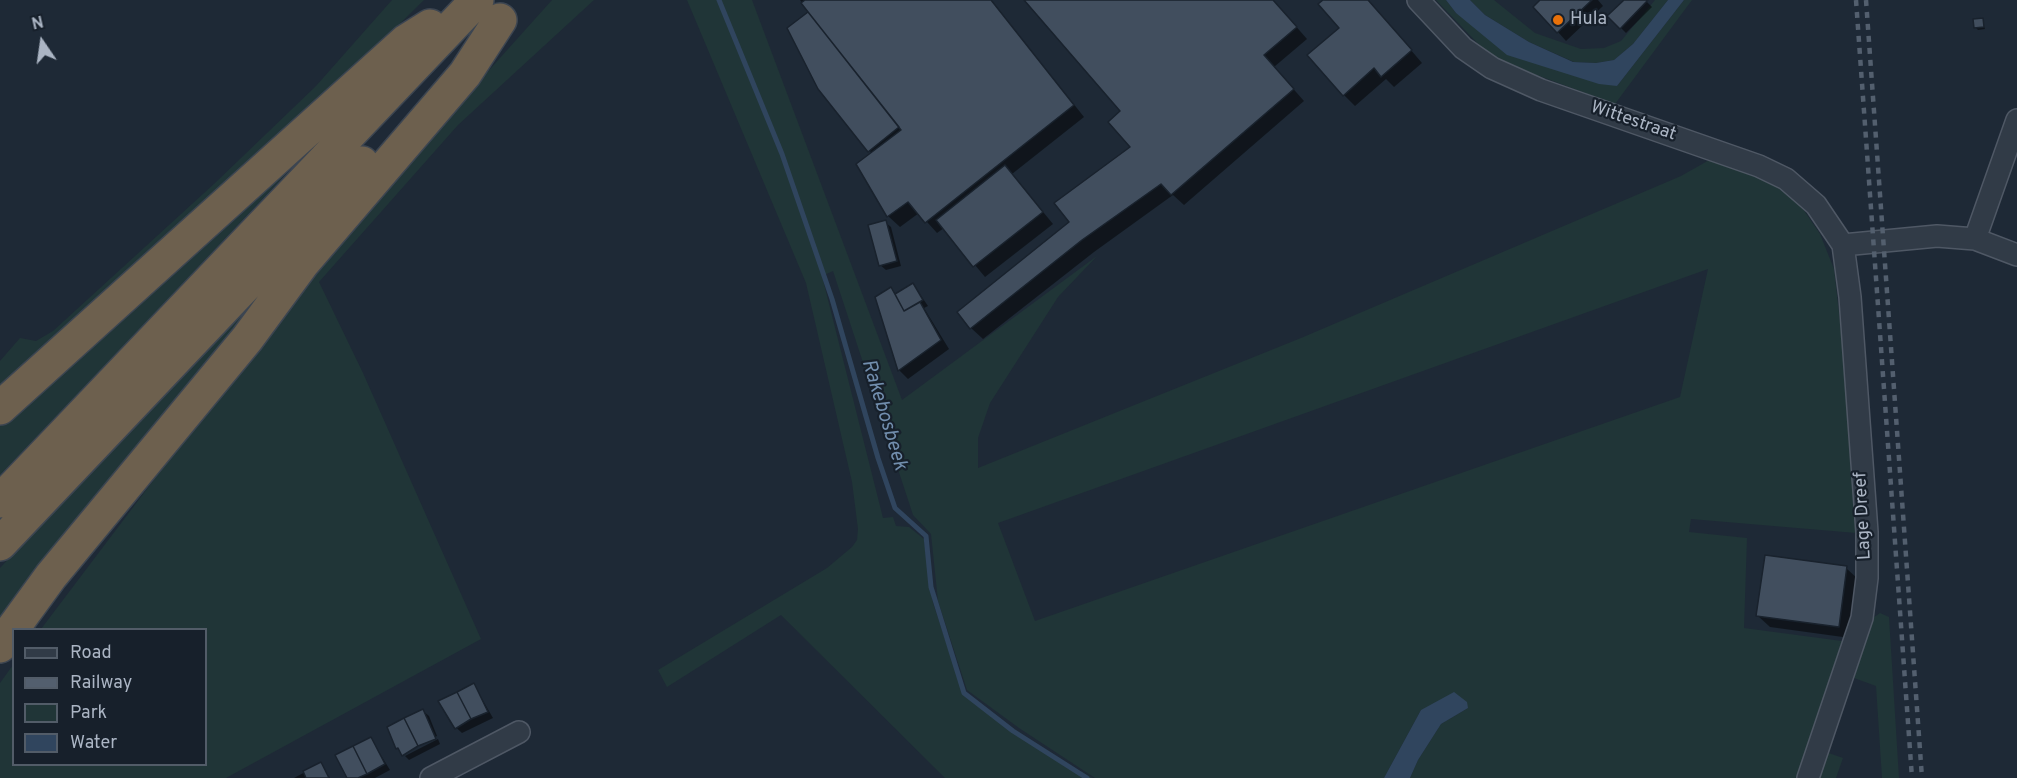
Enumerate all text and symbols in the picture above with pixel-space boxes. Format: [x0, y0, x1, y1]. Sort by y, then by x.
place label: Hula [1570, 9, 1607, 31]
north arrow [12, 12, 72, 72]
text: N [30, 13, 46, 35]
marker: Hula [1551, 13, 1565, 27]
street label: Wittestraat [1587, 97, 1679, 147]
water label: Rakebosbeek [855, 357, 911, 473]
street label: Lage Dreef [1851, 472, 1877, 560]
legend [12, 628, 207, 766]
text: Road [70, 642, 112, 665]
text: Railway [70, 672, 132, 695]
text: Park [70, 702, 107, 725]
text: Water [70, 732, 117, 755]

